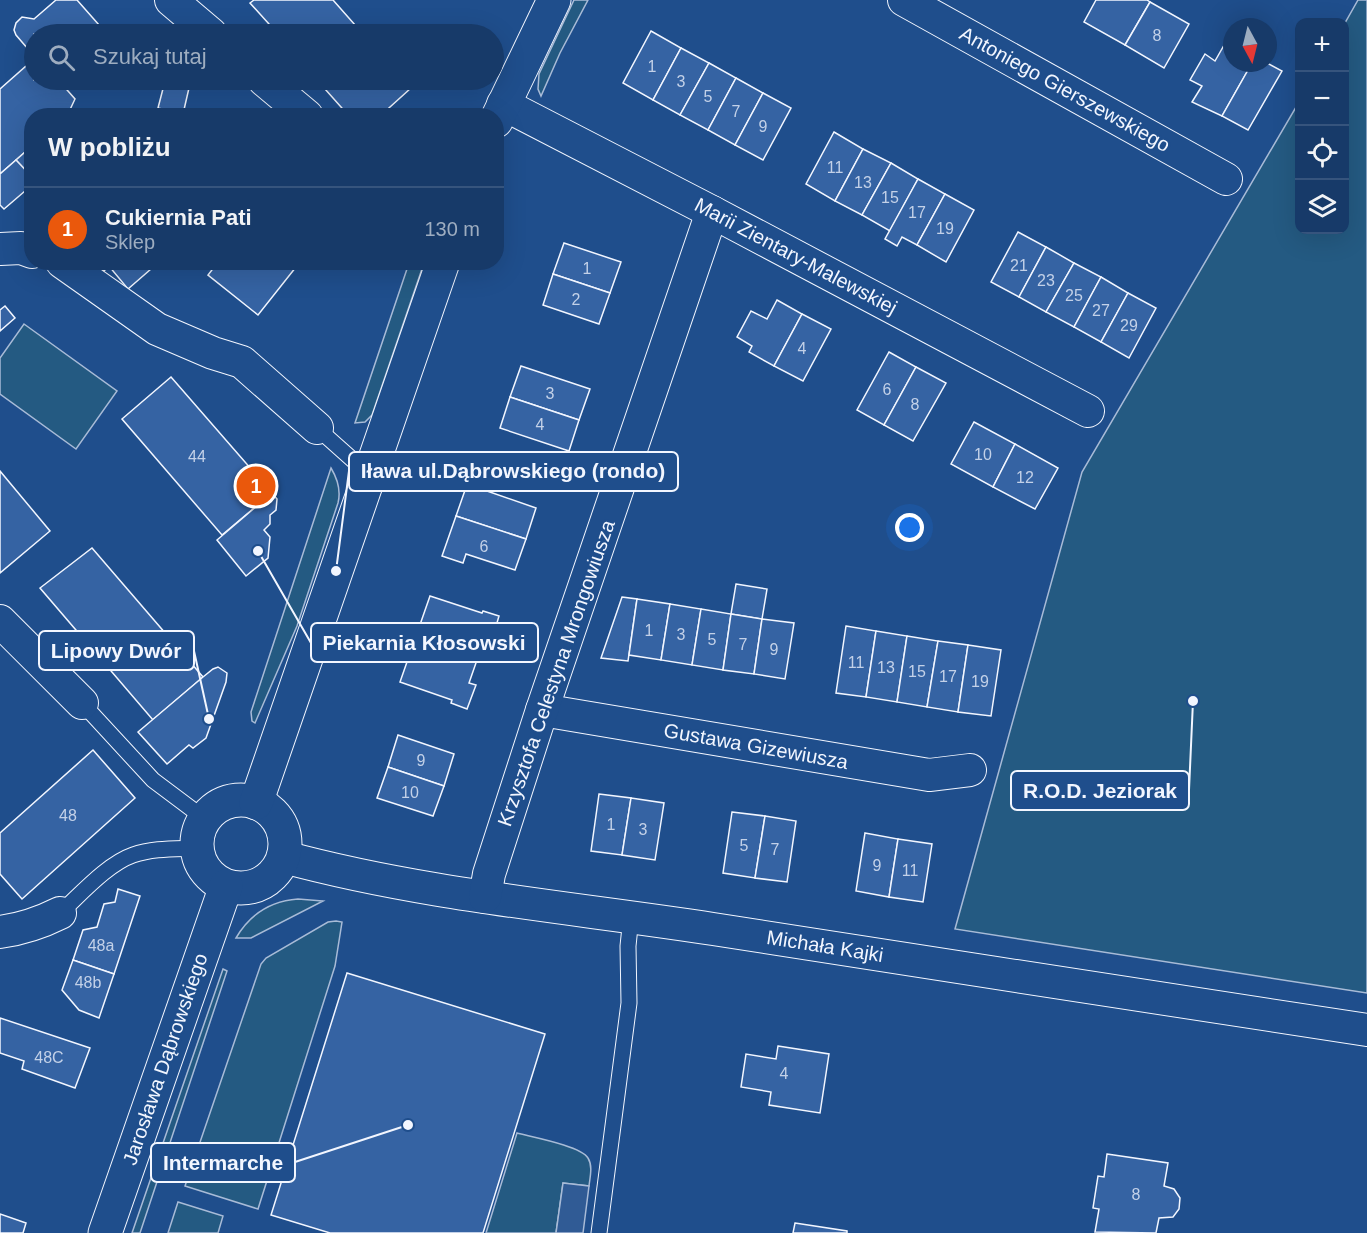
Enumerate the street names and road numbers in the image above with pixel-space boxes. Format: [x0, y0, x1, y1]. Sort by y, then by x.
street label: Antoniego Gierszewskiego [956, 22, 1174, 156]
street label: Marii Zientary-Malewskiej [691, 193, 901, 319]
street label: Krzysztofa Celestyna Mrongowiusza [493, 516, 619, 829]
street label: Gustawa Gizewiusza [662, 719, 851, 773]
street label: Michała Kajki [765, 926, 885, 966]
street label: Jarosława Dąbrowskiego [118, 950, 212, 1168]

